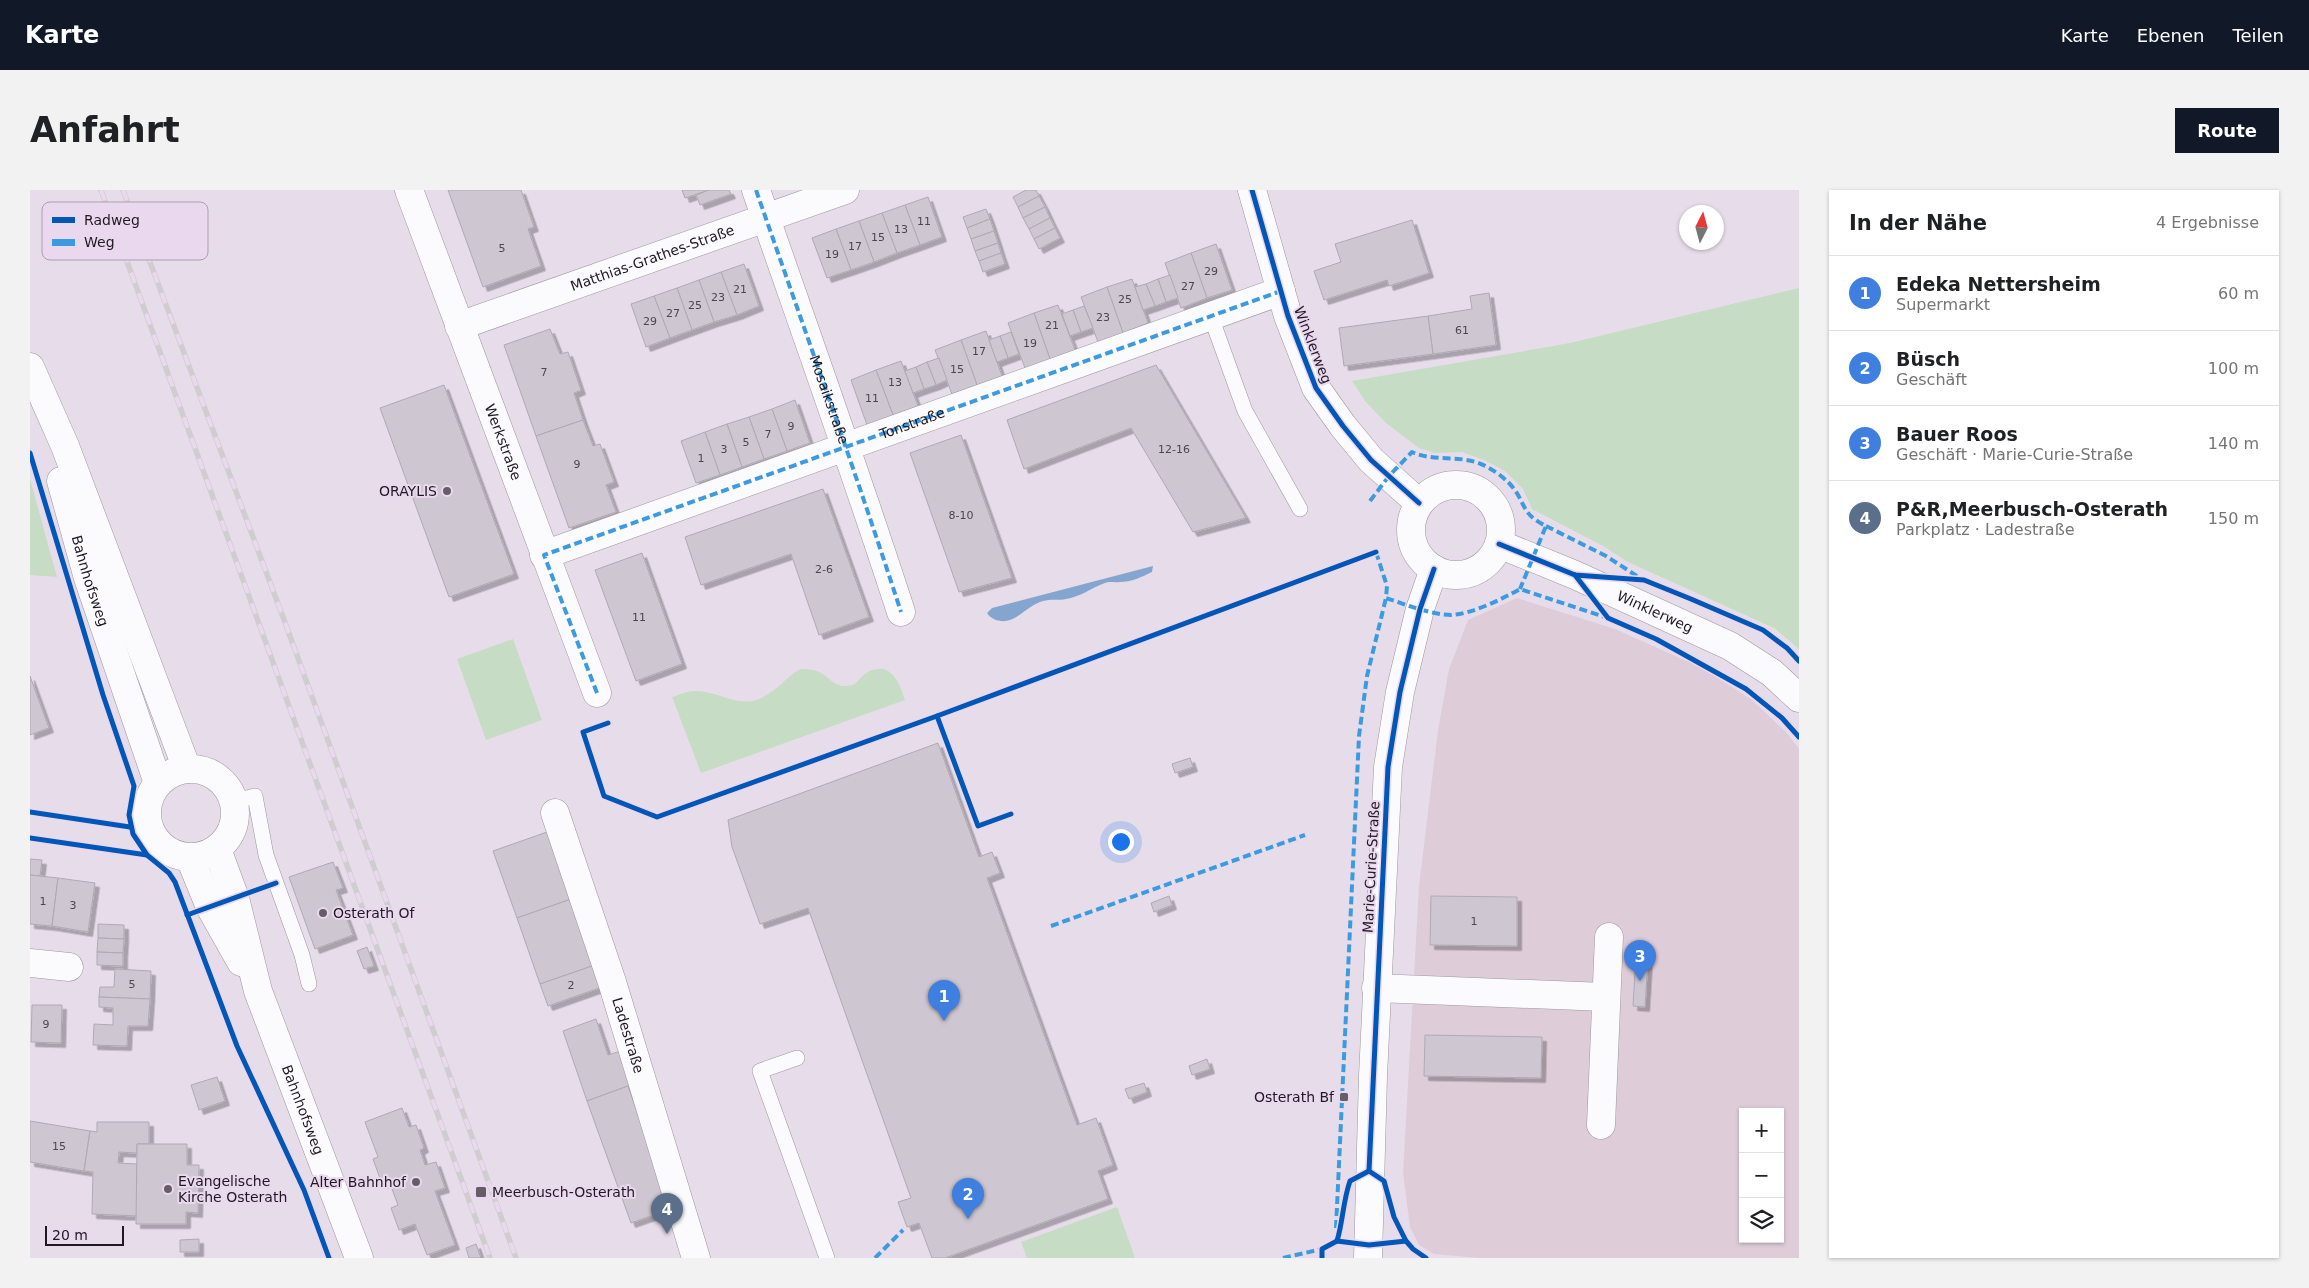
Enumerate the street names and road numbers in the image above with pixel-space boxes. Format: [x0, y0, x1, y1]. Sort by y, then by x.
street label: Matthias-Grathes-Straße [568, 222, 736, 294]
street label: Winklerweg [1291, 304, 1335, 386]
street label: Mosaikstraße [806, 353, 852, 446]
street label: Werkstraße [482, 402, 525, 482]
street label: Tonstraße [876, 404, 947, 443]
street label: Bahnhofsweg [68, 533, 112, 628]
street label: Winklerweg [1614, 587, 1695, 636]
street label: Marie-Curie-Straße [1360, 801, 1382, 933]
street label: Ladestraße [609, 995, 647, 1075]
street label: Bahnhofsweg [279, 1063, 327, 1157]

